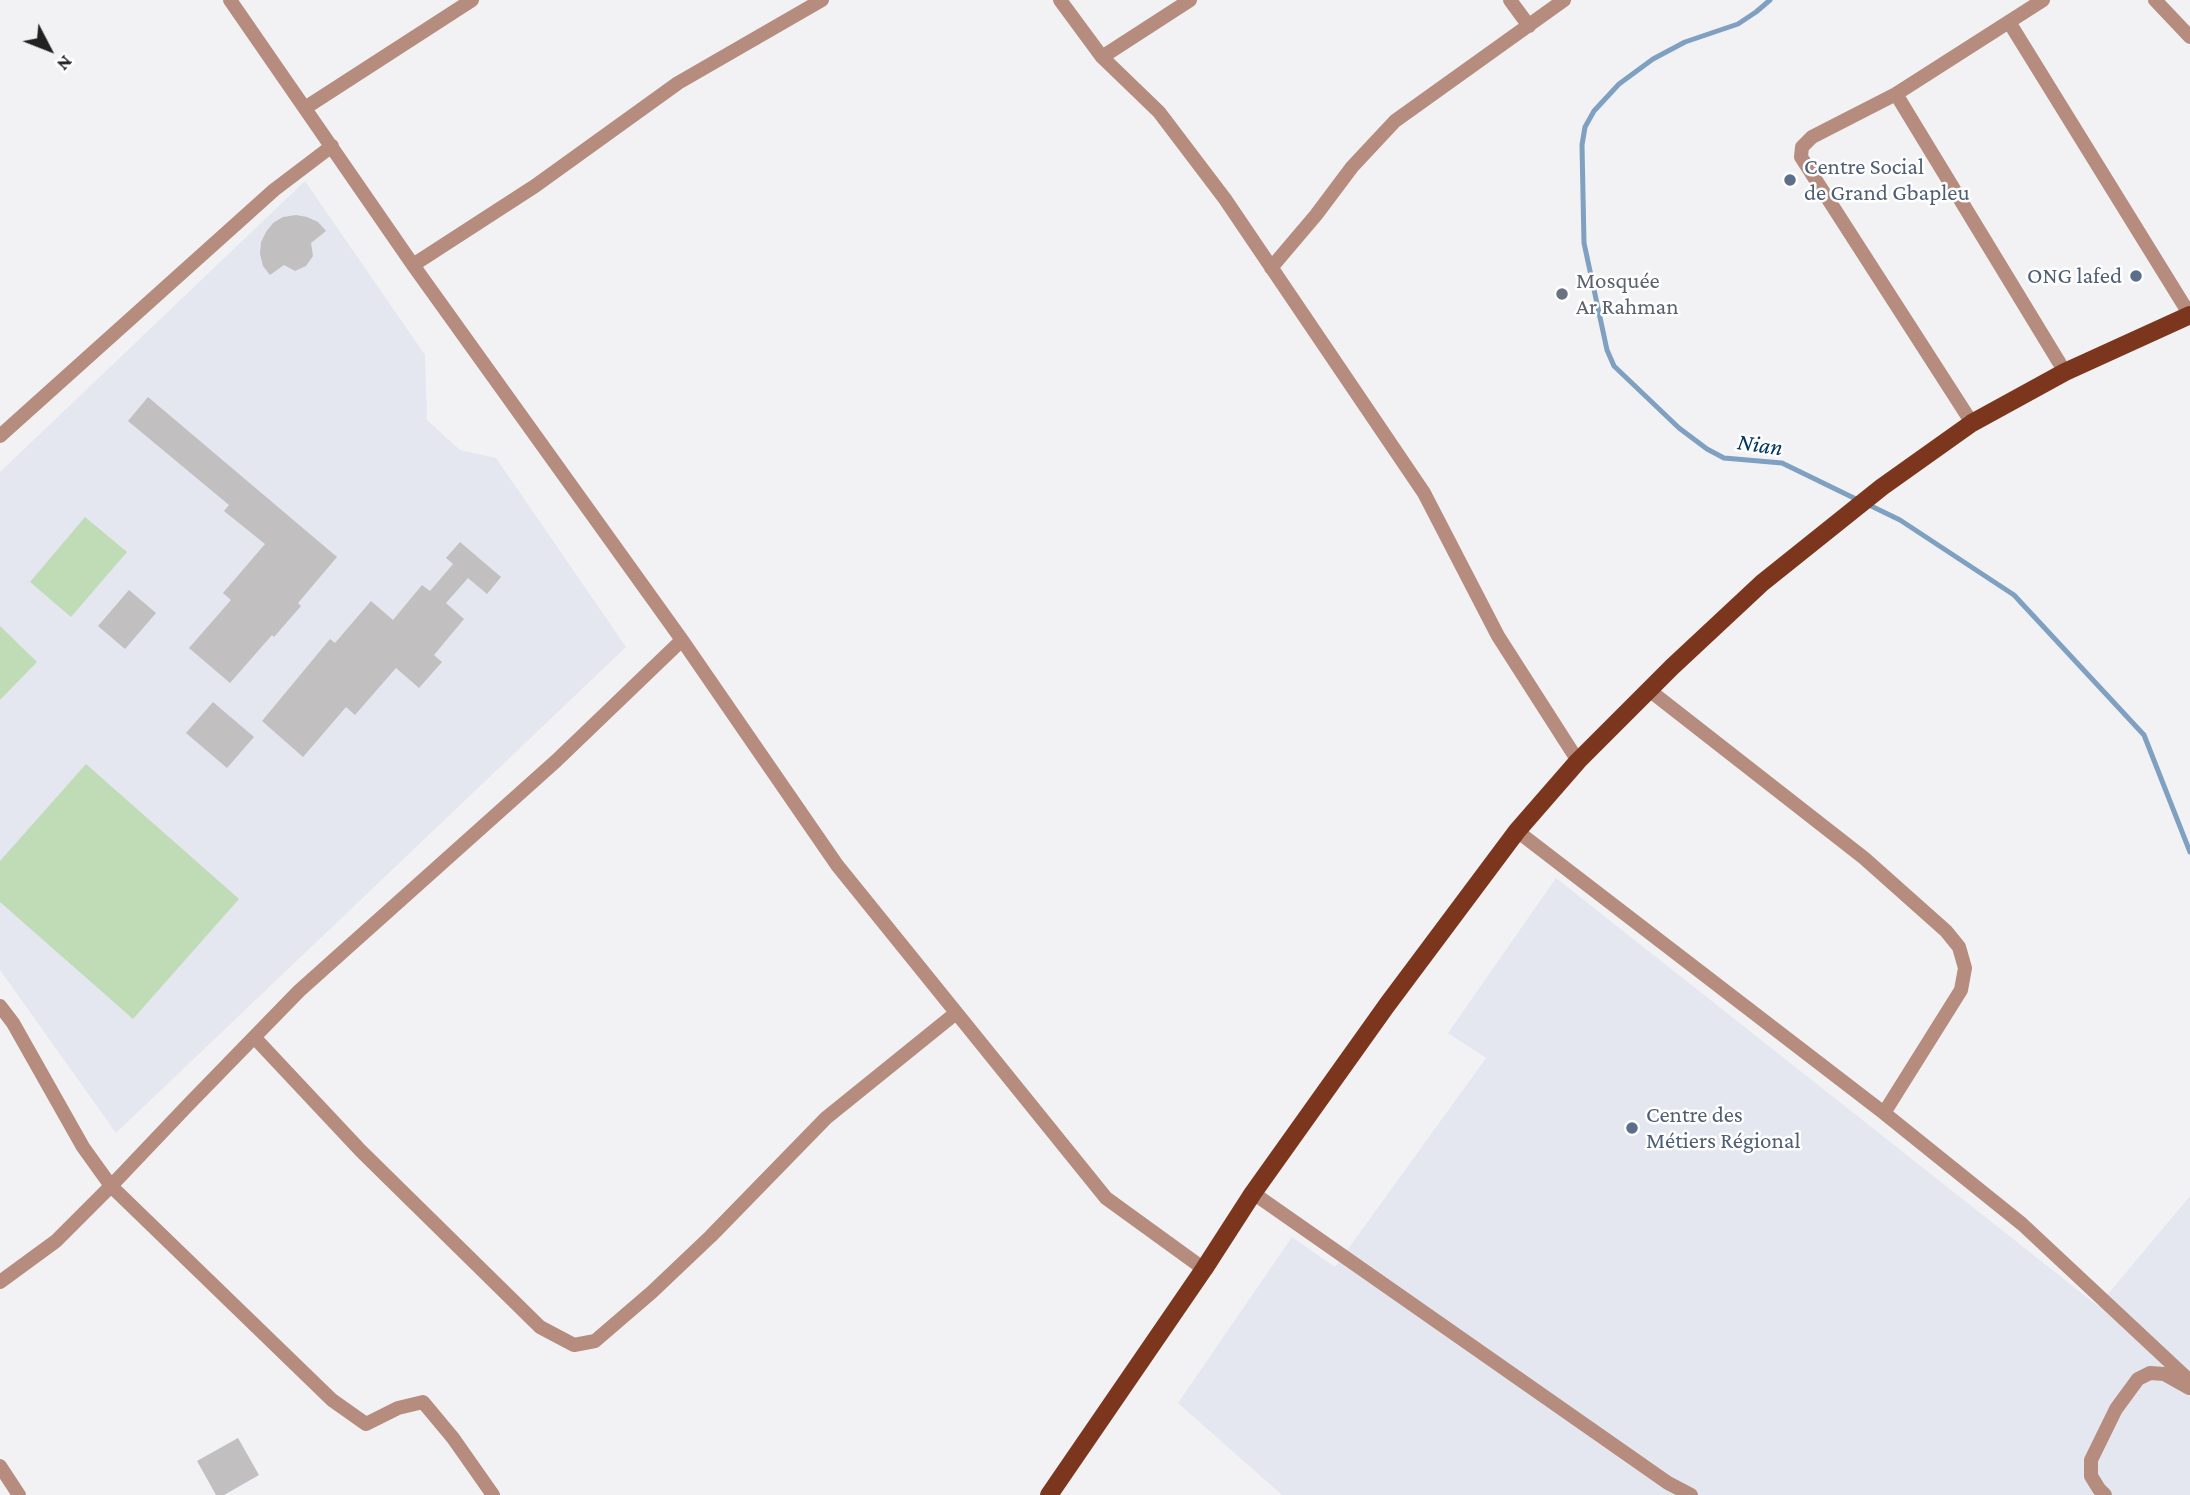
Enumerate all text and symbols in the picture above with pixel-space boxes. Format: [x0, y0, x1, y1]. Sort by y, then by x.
north arrow [14, 14, 84, 84]
text: N [53, 52, 77, 75]
place label: Centre Social de Grand Gbapleu [1804, 153, 1970, 207]
marker: Centre Social de Grand Gbapleu [1782, 172, 1798, 188]
place label: ONG lafed [2027, 262, 2122, 290]
place label: Mosquée Ar Rahman [1576, 267, 1679, 321]
marker: ONG lafed [2128, 268, 2144, 284]
marker: Mosquée Ar Rahman [1554, 286, 1570, 302]
water label: Nian [1735, 428, 1785, 462]
place label: Centre des Métiers Régional [1646, 1101, 1800, 1155]
marker: Centre des Métiers Régional [1624, 1120, 1640, 1136]

